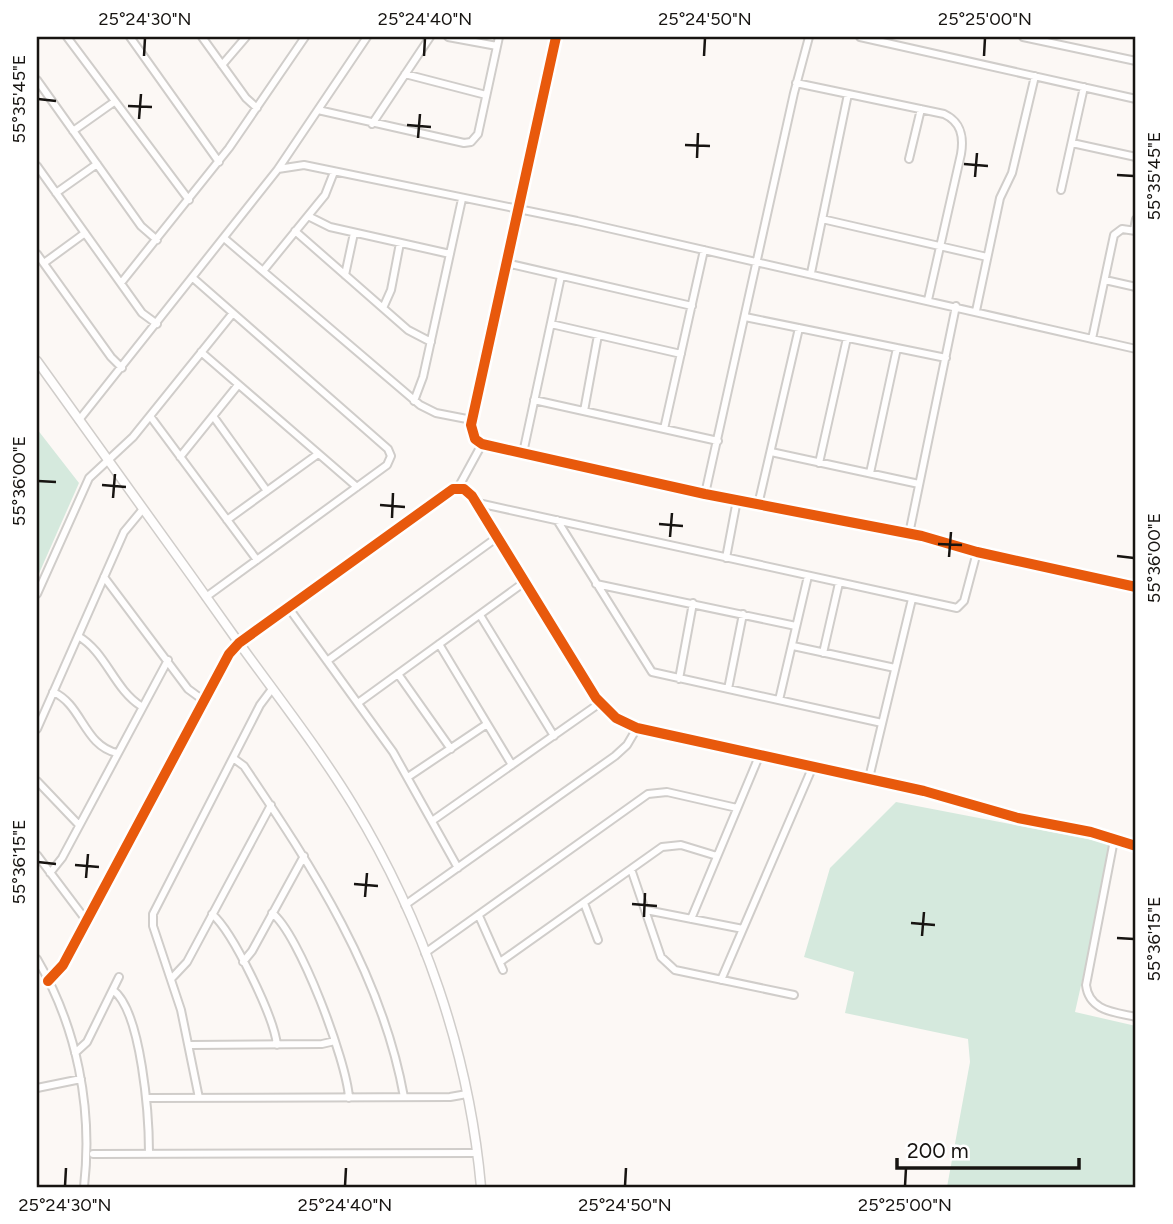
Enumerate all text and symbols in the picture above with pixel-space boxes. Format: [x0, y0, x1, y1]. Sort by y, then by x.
text: 25°24'30"N [99, 8, 191, 30]
text: 25°24'40"N [378, 8, 472, 30]
text: 25°24'50"N [658, 8, 752, 30]
text: 25°25'00"N [938, 8, 1032, 30]
text: 55°35'45"E [8, 54, 30, 144]
text: 55°35'45"E [1143, 131, 1165, 221]
text: 55°36'00"E [8, 436, 30, 526]
text: 55°36'00"E [1143, 513, 1165, 603]
text: 55°36'15"E [8, 819, 30, 905]
text: 55°36'15"E [1143, 896, 1165, 982]
scale bar [897, 1126, 1078, 1170]
text: 200 m [907, 1138, 969, 1163]
text: 25°24'30"N [19, 1194, 111, 1216]
text: 25°24'40"N [298, 1194, 392, 1216]
text: 25°24'50"N [578, 1194, 672, 1216]
text: 25°25'00"N [858, 1194, 952, 1216]

